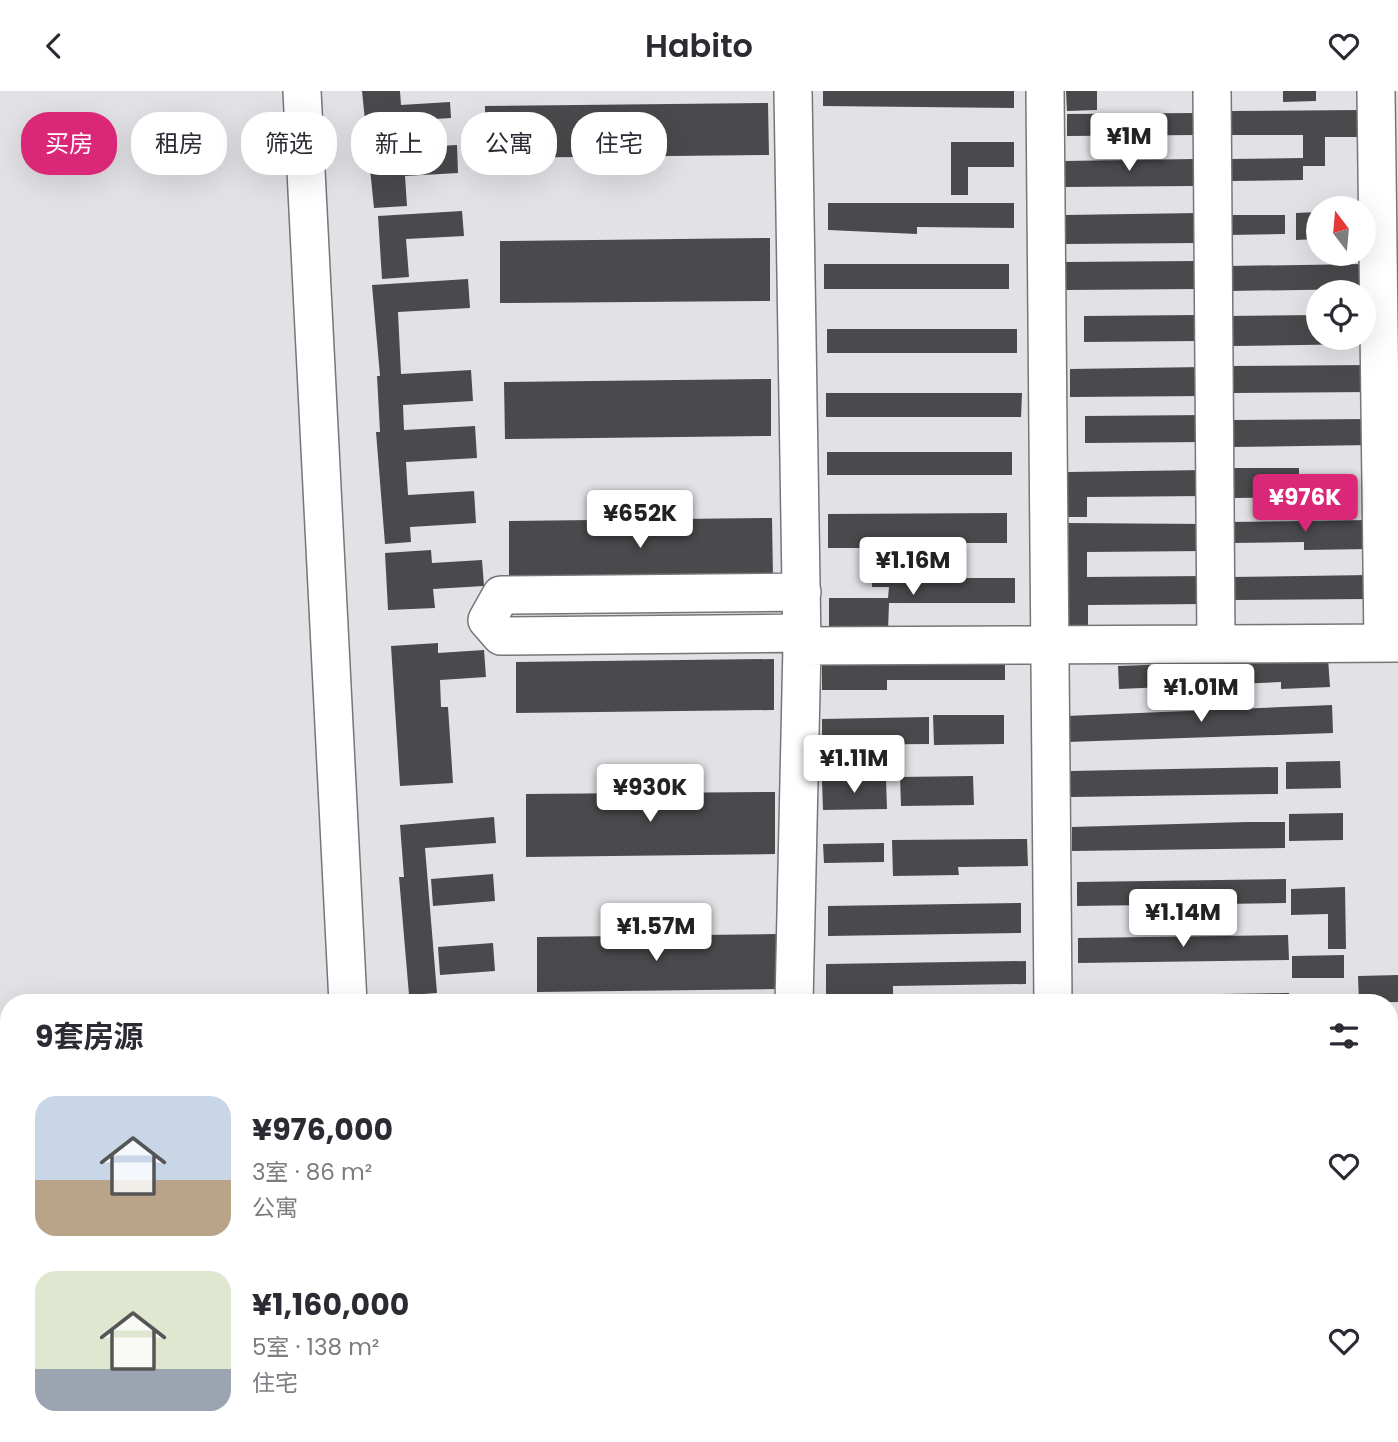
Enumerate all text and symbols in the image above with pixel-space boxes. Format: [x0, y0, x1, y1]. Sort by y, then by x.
text: Habito [645, 23, 753, 68]
icon: back [35, 27, 73, 65]
icon: heart [1325, 27, 1363, 65]
chip: 买房 [21, 112, 117, 175]
chip: 租房 [131, 112, 227, 175]
chip: 筛选 [241, 112, 337, 175]
chip: 新上 [351, 112, 447, 175]
chip: 公寓 [461, 112, 557, 175]
chip: 住宅 [571, 112, 667, 175]
pin: ¥1M [1095, 113, 1163, 173]
text: ¥1M [1106, 120, 1152, 152]
north arrow [1306, 196, 1376, 266]
map controls [1306, 196, 1376, 350]
button: locate [1306, 280, 1376, 350]
pin: ¥976K [1256, 475, 1354, 534]
text: ¥976K [1269, 481, 1341, 513]
pin: ¥652K [591, 491, 689, 550]
text: ¥652K [603, 497, 677, 529]
pin: ¥1.16M [856, 538, 970, 597]
text: ¥1.16M [876, 544, 950, 576]
pin: ¥1.01M [1144, 665, 1258, 724]
text: ¥1.01M [1163, 671, 1239, 703]
pin: ¥1.11M [797, 735, 911, 795]
text: ¥1.11M [820, 742, 888, 774]
pin: ¥930K [601, 765, 699, 824]
text: ¥930K [613, 771, 687, 803]
pin: ¥1.14M [1126, 889, 1240, 949]
text: ¥1.14M [1145, 896, 1221, 928]
pin: ¥1.57M [599, 903, 713, 963]
text: ¥1.57M [617, 910, 695, 942]
text: 9套房源 [35, 1015, 143, 1058]
icon: filters [1325, 1017, 1363, 1055]
text: ¥976,000 [252, 1108, 393, 1151]
icon: home [91, 1124, 175, 1208]
icon: heart [1325, 1147, 1363, 1185]
text: 3室 · 86 m² [252, 1156, 372, 1188]
text: 公寓 [252, 1192, 298, 1224]
text: ¥1,160,000 [252, 1283, 409, 1326]
icon: home [91, 1299, 175, 1383]
icon: heart [1325, 1322, 1363, 1360]
text: 5室 · 138 m² [252, 1331, 379, 1363]
text: 住宅 [252, 1367, 298, 1399]

